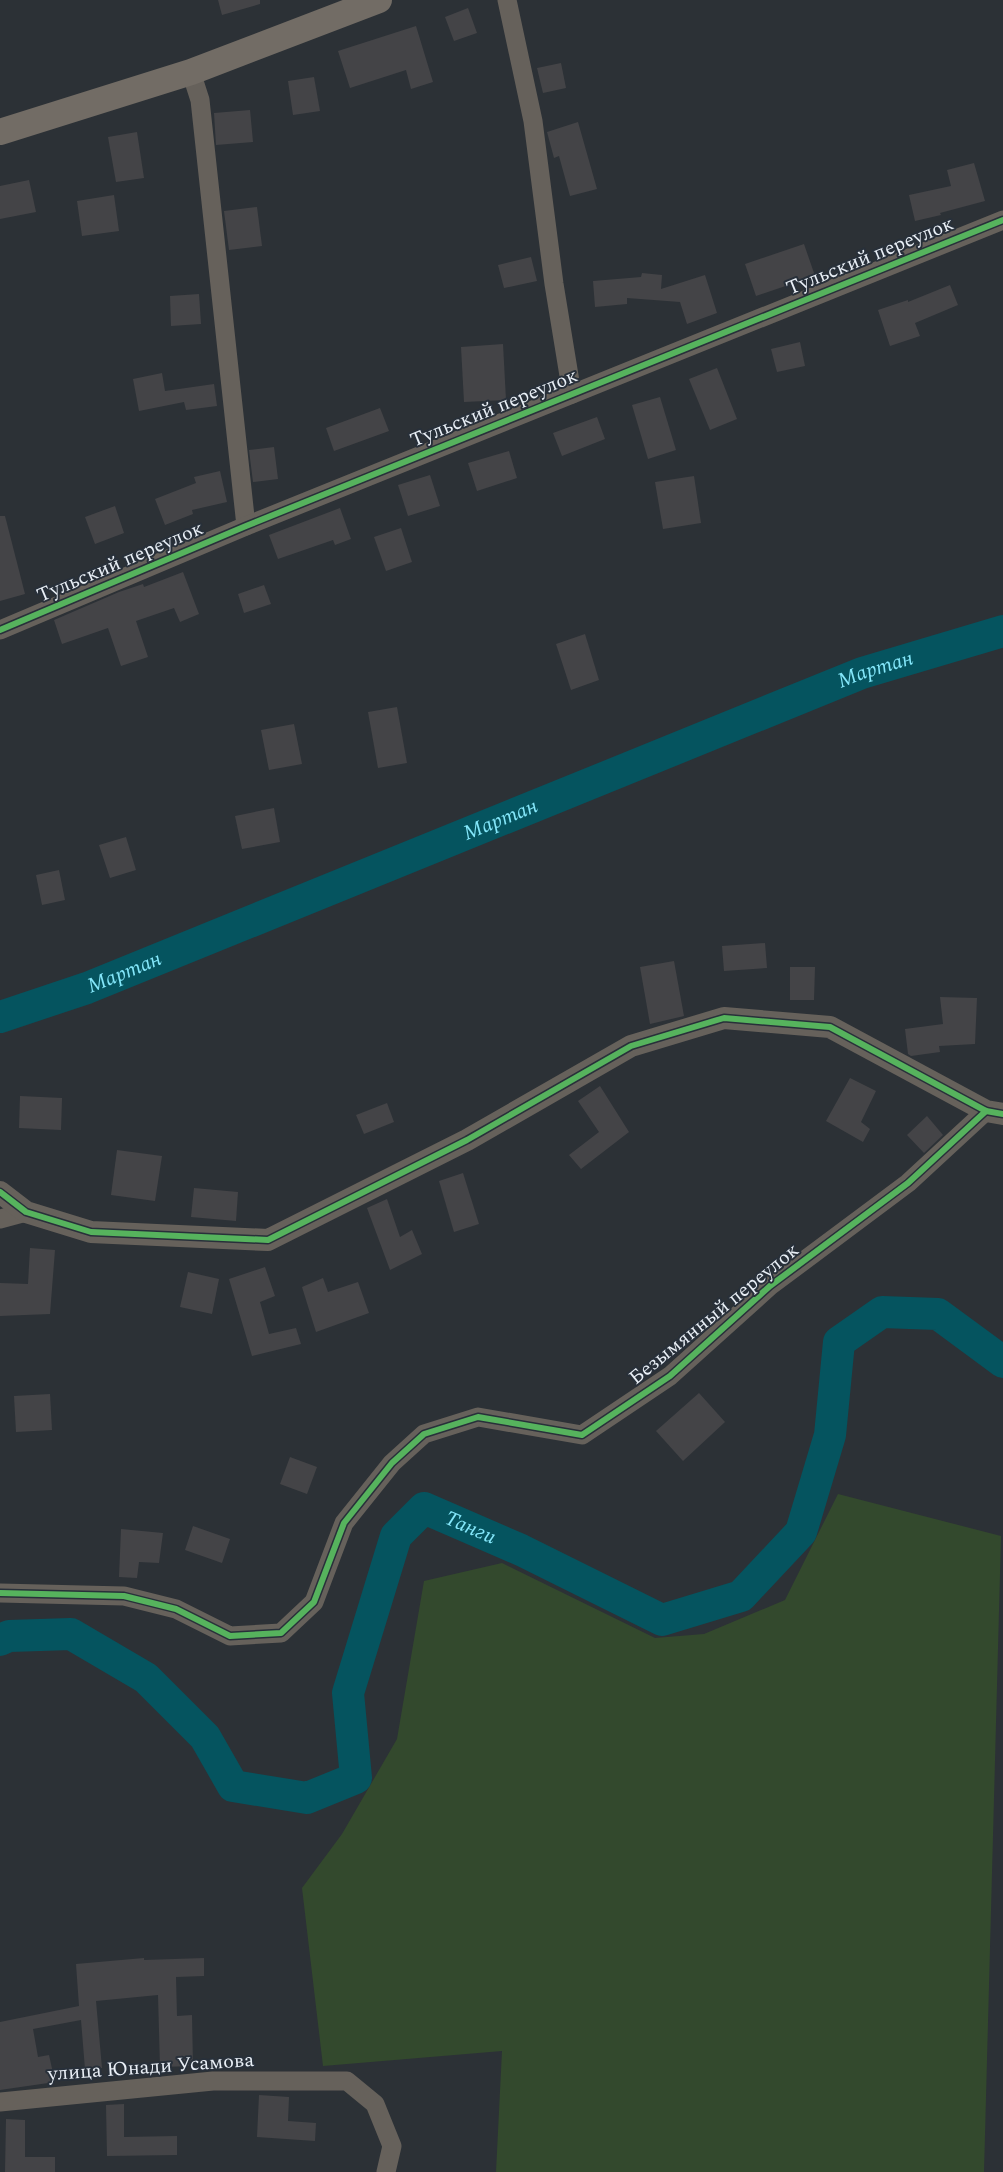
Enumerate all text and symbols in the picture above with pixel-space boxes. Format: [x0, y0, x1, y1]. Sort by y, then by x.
street label: Тульский переулок [782, 209, 958, 303]
street label: Тульский переулок [406, 361, 582, 455]
street label: Тульский переулок [32, 513, 208, 611]
water label: Мартан [833, 643, 917, 697]
water label: Мартан [458, 790, 543, 849]
water label: Мартан [82, 943, 166, 1002]
street label: Безымянный переулок [622, 1236, 806, 1392]
water label: Танги [439, 1503, 501, 1553]
street label: улица Юнади Усамова [46, 2045, 255, 2089]

